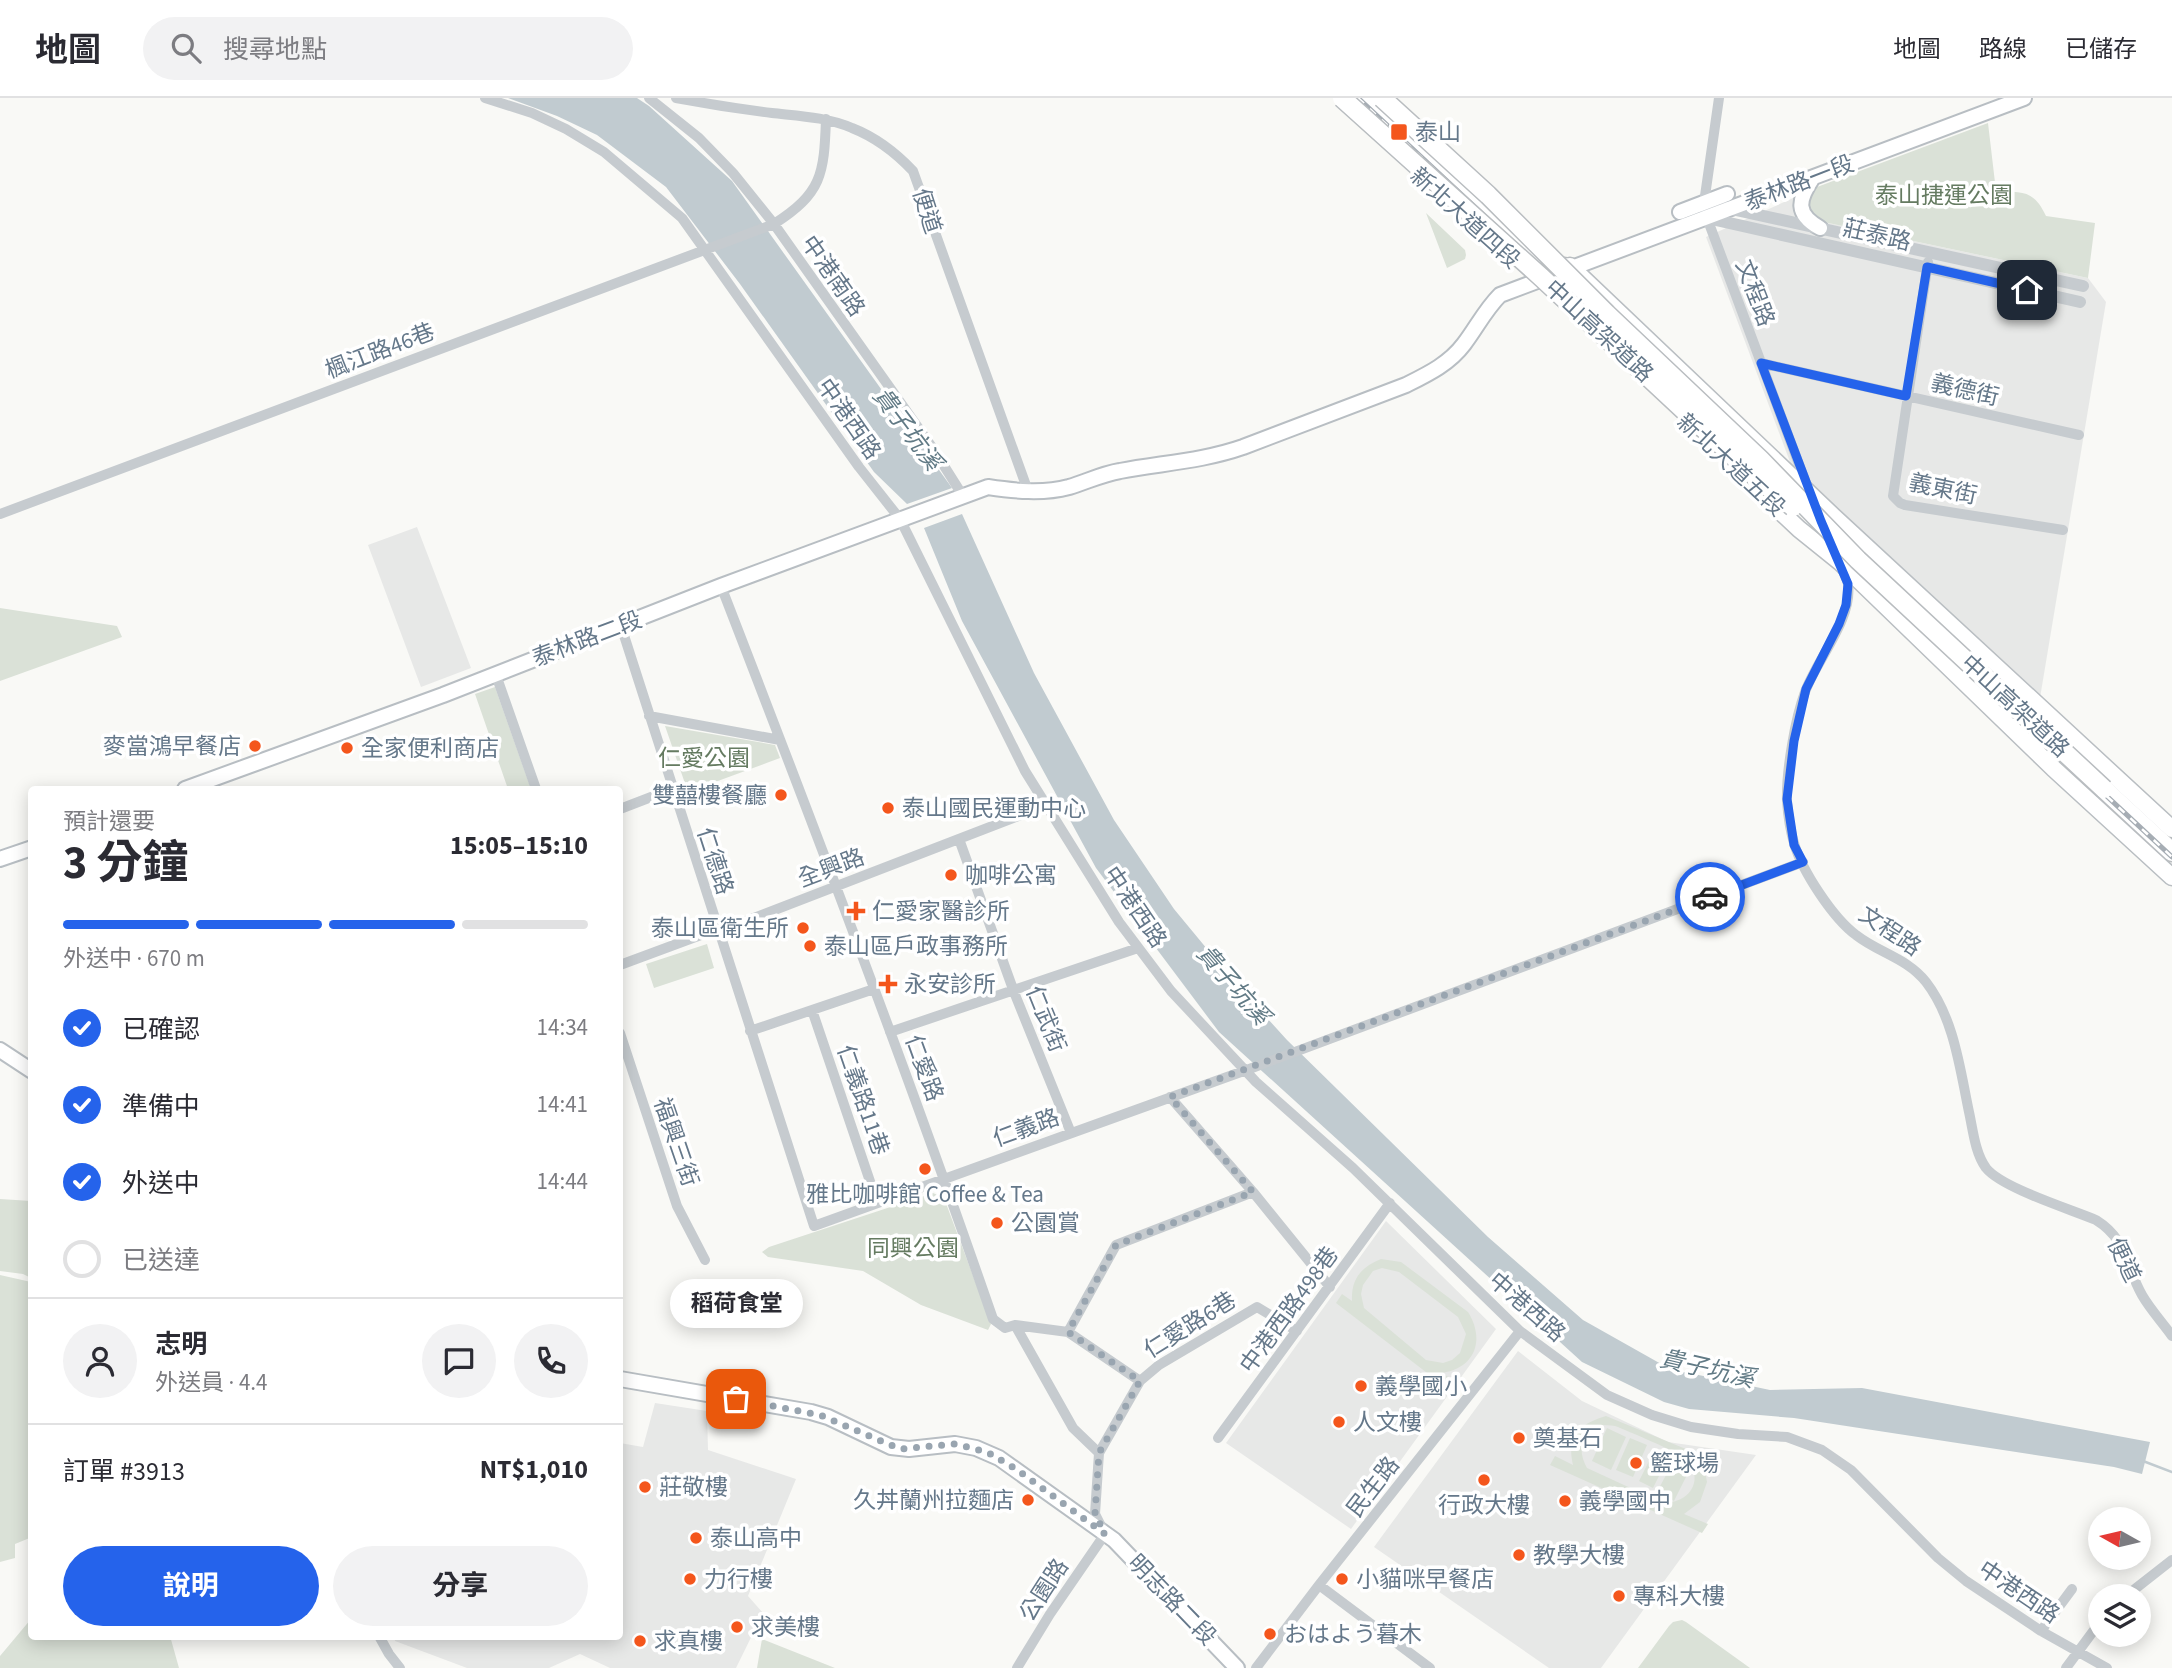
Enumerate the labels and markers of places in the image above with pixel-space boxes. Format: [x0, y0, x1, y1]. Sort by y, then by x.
place label: 泰山 [1415, 116, 1461, 149]
marker: 泰山 [1389, 122, 1409, 142]
pin [1997, 260, 2057, 320]
place label: 麥當鴻早餐店 [103, 730, 241, 763]
place label: 全家便利商店 [361, 732, 499, 765]
marker: 麥當鴻早餐店 [247, 738, 263, 754]
marker: 全家便利商店 [339, 740, 355, 756]
place label: 雙囍樓餐廳 [652, 779, 767, 812]
marker: 雙囍樓餐廳 [773, 787, 789, 803]
place label: 泰山國民運動中心 [902, 792, 1086, 825]
marker: 泰山國民運動中心 [880, 800, 896, 816]
place label: 咖啡公寓 [965, 859, 1057, 892]
marker: 咖啡公寓 [943, 867, 959, 883]
place label: 仁愛家醫診所 [872, 895, 1010, 928]
marker: 仁愛家醫診所 [846, 901, 866, 921]
place label: 泰山區衛生所 [651, 912, 789, 945]
marker: 泰山區衛生所 [795, 920, 811, 936]
place label: 泰山區戶政事務所 [824, 930, 1008, 963]
marker: 泰山區戶政事務所 [802, 938, 818, 954]
place label: 永安診所 [904, 968, 996, 1001]
marker: 永安診所 [878, 974, 898, 994]
marker: 雅比咖啡館 Coffee & Tea [917, 1161, 933, 1177]
place label: 雅比咖啡館 Coffee & Tea [806, 1178, 1044, 1211]
place label: 公園賞 [1011, 1207, 1080, 1240]
marker: 公園賞 [989, 1215, 1005, 1231]
callout: 稻荷食堂 [670, 1280, 802, 1329]
pin [706, 1369, 766, 1429]
place label: 義學國小 [1375, 1370, 1467, 1403]
marker: 義學國小 [1353, 1378, 1369, 1394]
place label: 人文樓 [1353, 1406, 1422, 1439]
marker: 人文樓 [1331, 1414, 1347, 1430]
place label: 奠基石 [1533, 1422, 1602, 1455]
marker: 奠基石 [1511, 1430, 1527, 1446]
place label: 籃球場 [1650, 1447, 1719, 1480]
marker: 籃球場 [1628, 1455, 1644, 1471]
place label: 莊敬樓 [659, 1471, 728, 1504]
marker: 行政大樓 [1476, 1472, 1492, 1488]
marker: 莊敬樓 [637, 1479, 653, 1495]
place label: 久丼蘭州拉麵店 [853, 1484, 1014, 1517]
place label: 義學國中 [1579, 1485, 1671, 1518]
place label: 行政大樓 [1438, 1489, 1530, 1522]
marker: 久丼蘭州拉麵店 [1020, 1492, 1036, 1508]
marker: 義學國中 [1557, 1493, 1573, 1509]
place label: 泰山高中 [710, 1522, 802, 1555]
marker: 泰山高中 [688, 1530, 704, 1546]
place label: 教學大樓 [1533, 1539, 1625, 1572]
marker: 教學大樓 [1511, 1547, 1527, 1563]
place label: 力行樓 [704, 1563, 773, 1596]
place label: 小貓咪早餐店 [1356, 1563, 1494, 1596]
marker: 力行樓 [682, 1571, 698, 1587]
marker: 小貓咪早餐店 [1334, 1571, 1350, 1587]
place label: 專科大樓 [1633, 1580, 1725, 1613]
marker: 專科大樓 [1611, 1588, 1627, 1604]
place label: 求美樓 [751, 1611, 820, 1644]
place label: おはよう暮木 [1284, 1618, 1422, 1651]
marker: 求美樓 [729, 1619, 745, 1635]
place label: 求真樓 [654, 1625, 723, 1658]
marker: おはよう暮木 [1262, 1626, 1278, 1642]
marker: 求真樓 [632, 1633, 648, 1649]

